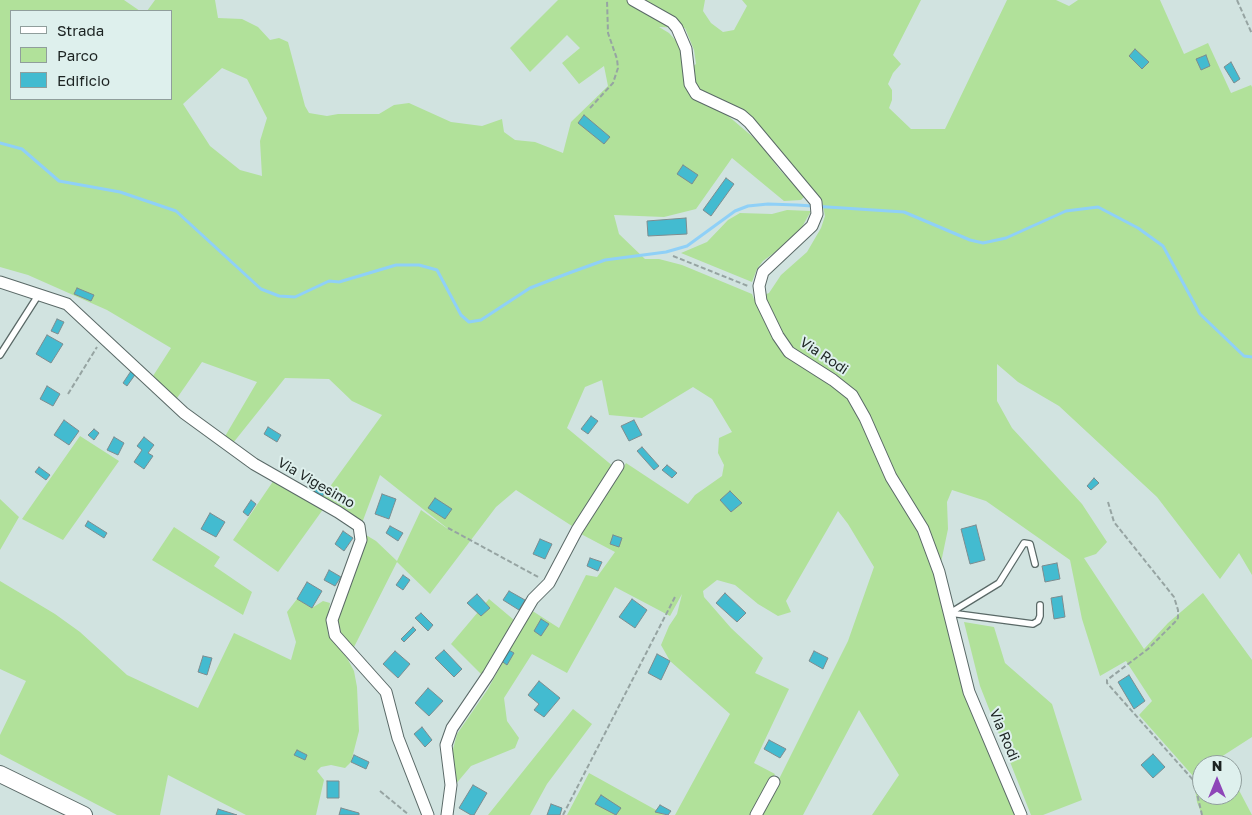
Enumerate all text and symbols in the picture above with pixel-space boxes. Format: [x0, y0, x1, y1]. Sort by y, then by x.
legend [10, 10, 172, 100]
text: Strada [57, 21, 104, 39]
text: Parco [57, 46, 98, 64]
text: Edificio [57, 71, 110, 89]
street label: Via Rodi [797, 334, 851, 378]
street label: Via Vigesimo [274, 454, 358, 512]
street label: Via Rodi [986, 707, 1022, 763]
north arrow [1192, 755, 1242, 805]
text: N [1212, 757, 1222, 774]

